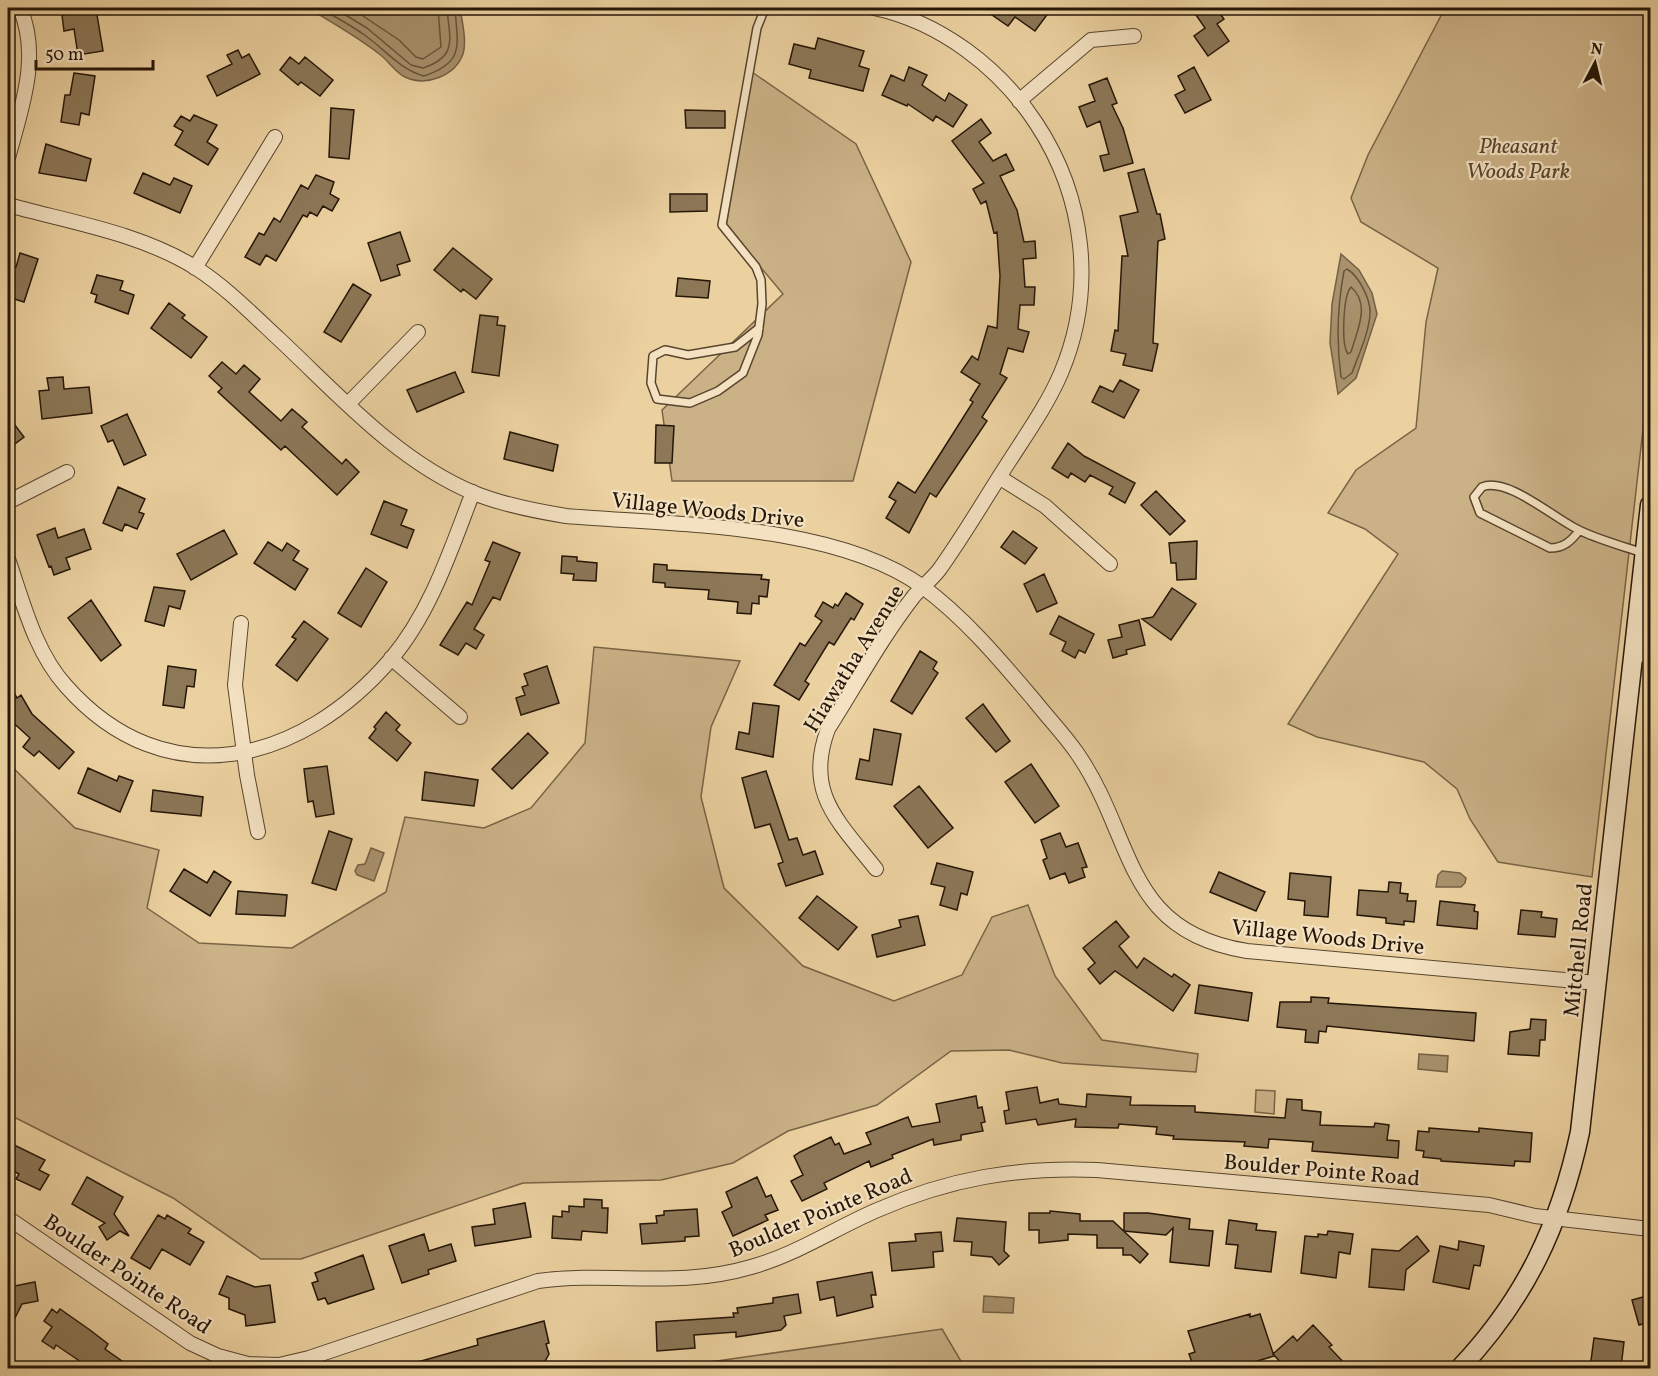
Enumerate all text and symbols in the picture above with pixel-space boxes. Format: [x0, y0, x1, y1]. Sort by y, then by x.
scale bar [36, 33, 153, 71]
north arrow [1565, 33, 1625, 93]
text: N [1589, 38, 1604, 62]
text: 50 m [45, 43, 84, 68]
park label: Pheasant Woods Park [1466, 132, 1570, 188]
street label: Village Woods Drive [610, 486, 806, 537]
street label: Hiawatha Avenue [797, 579, 913, 739]
street label: Mitchell Road [1557, 882, 1602, 1019]
street label: Village Woods Drive [1230, 913, 1426, 964]
street label: Boulder Pointe Road [1222, 1147, 1421, 1196]
street label: Boulder Pointe Road [724, 1162, 918, 1267]
street label: Boulder Pointe Road [36, 1207, 217, 1343]

